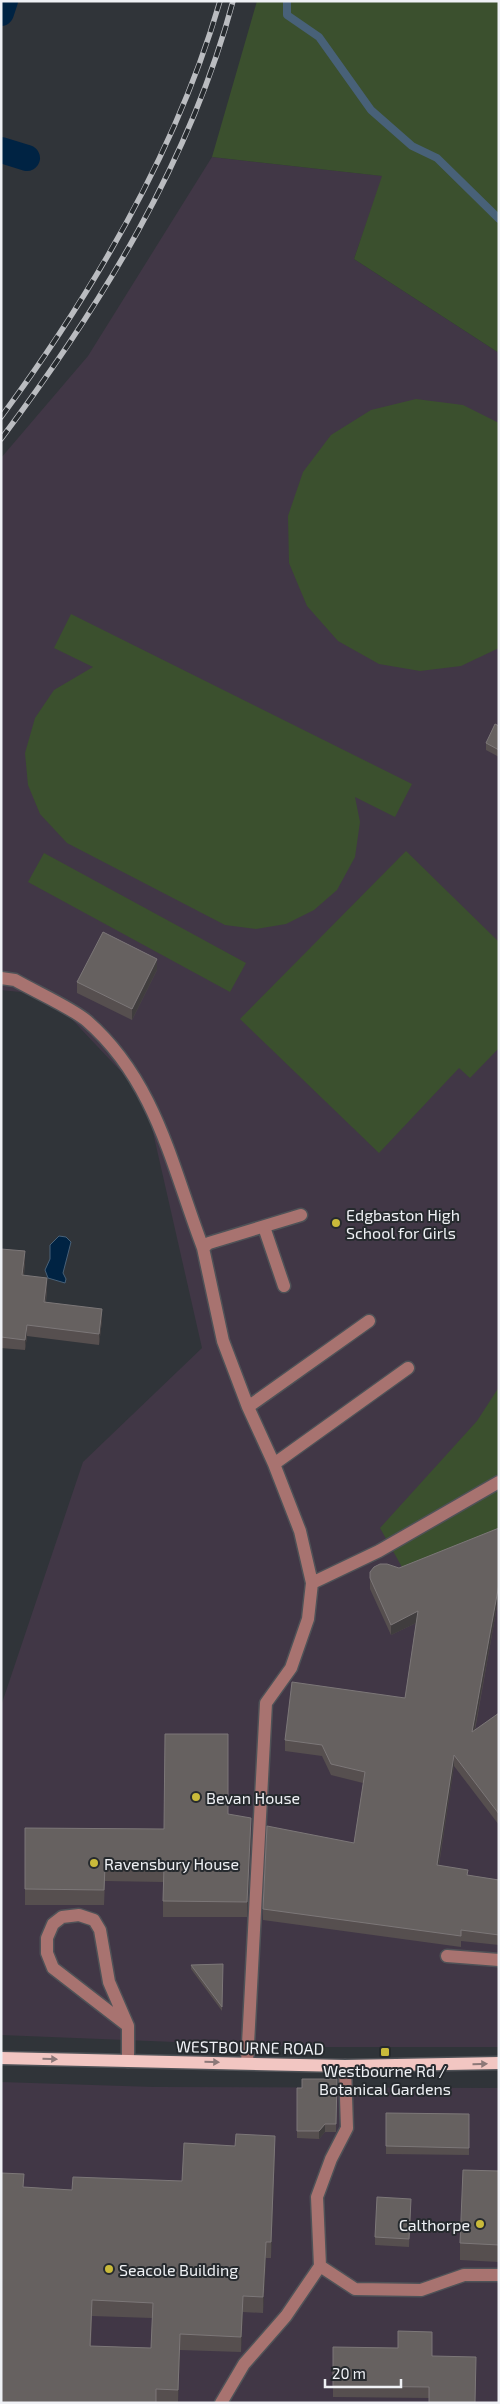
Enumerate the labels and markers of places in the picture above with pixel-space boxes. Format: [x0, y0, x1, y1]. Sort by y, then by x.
place label: Edgbaston High School for Girls [346, 1205, 460, 1242]
marker: Edgbaston High School for Girls [330, 1217, 342, 1229]
place label: Bevan House [206, 1788, 300, 1807]
marker: Bevan House [190, 1791, 202, 1803]
place label: Ravensbury House [104, 1854, 239, 1873]
marker: Ravensbury House [88, 1857, 100, 1869]
marker: Westbourne Rd / Botanical Gardens [379, 2046, 391, 2058]
place label: Westbourne Rd / Botanical Gardens [319, 2061, 451, 2098]
place label: Calthorpe [399, 2215, 470, 2234]
marker: Calthorpe [474, 2218, 486, 2230]
place label: Seacole Building [119, 2260, 238, 2279]
marker: Seacole Building [103, 2263, 115, 2275]

